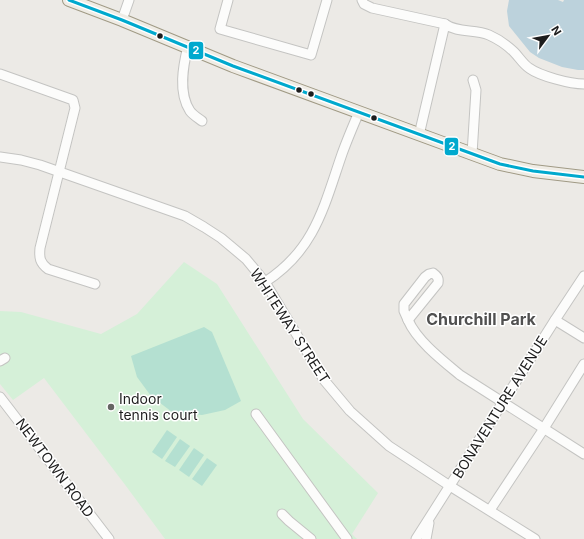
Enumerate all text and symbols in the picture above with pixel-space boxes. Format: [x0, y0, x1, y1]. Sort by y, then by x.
north arrow [528, 16, 568, 56]
text: N [548, 23, 565, 38]
unlabelled marker [155, 31, 165, 41]
line badge: 2 [188, 41, 204, 60]
text: 2 [193, 43, 200, 57]
unlabelled marker [294, 85, 304, 95]
unlabelled marker [306, 89, 316, 99]
unlabelled marker [369, 113, 379, 123]
line badge: 2 [444, 137, 459, 156]
text: 2 [449, 139, 456, 153]
street label: WHITEWAY STREET [247, 265, 334, 386]
district label: Churchill Park [426, 309, 536, 329]
street label: BONAVENTURE AVENUE [449, 332, 550, 481]
place label: Indoor tennis court [119, 390, 198, 423]
marker: Indoor tennis court [106, 402, 116, 412]
street label: NEWTOWN ROAD [13, 415, 98, 520]

